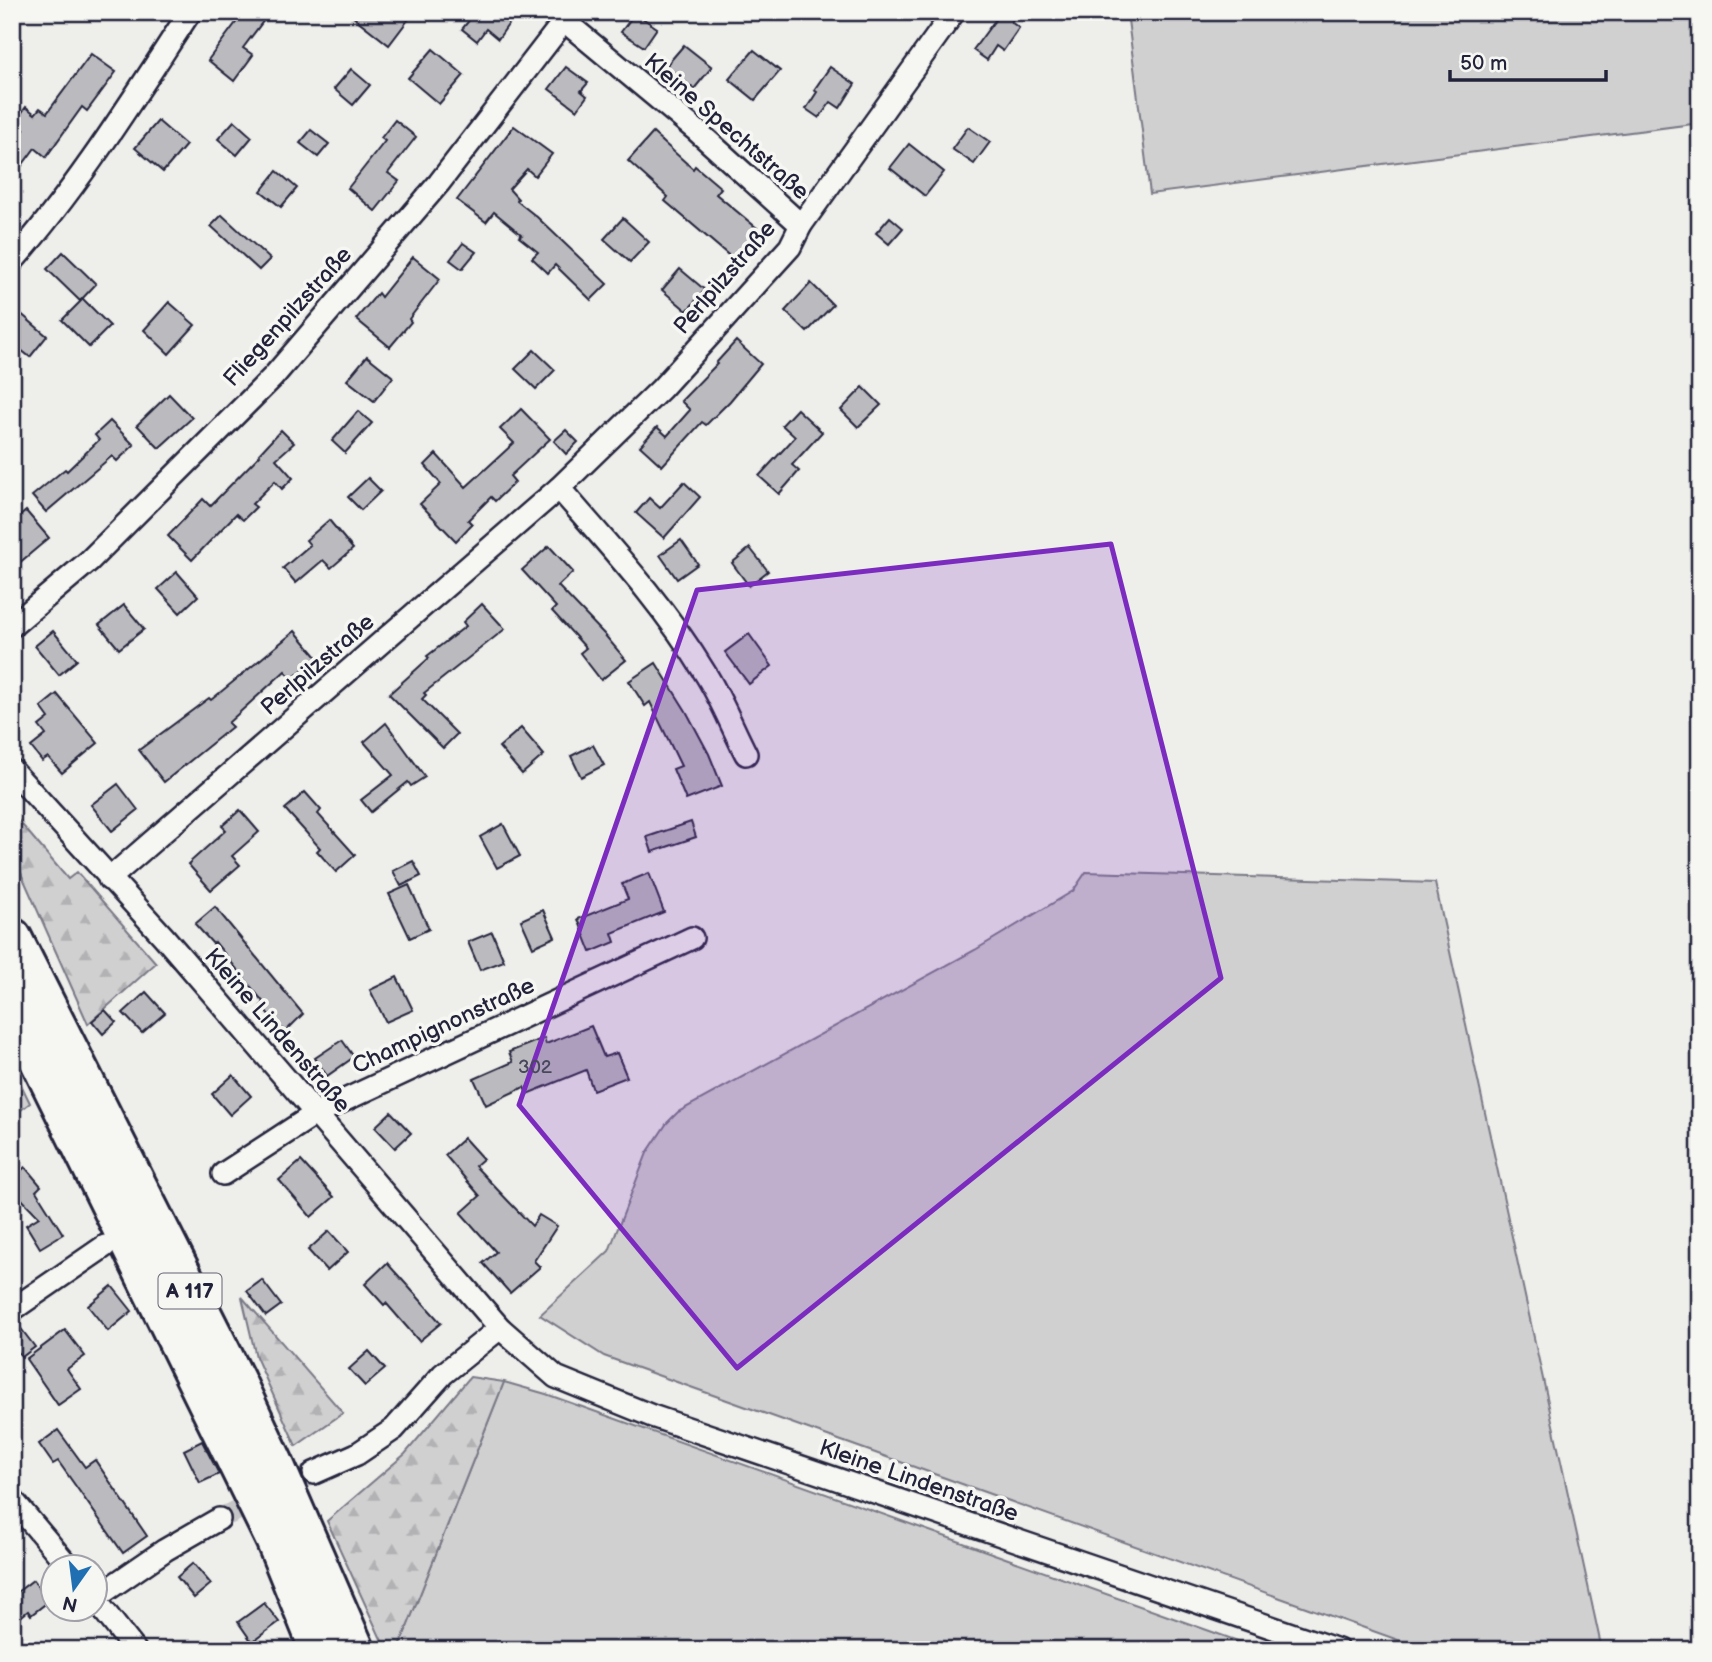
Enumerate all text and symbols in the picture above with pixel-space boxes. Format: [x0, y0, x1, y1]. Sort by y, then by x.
scale bar [1450, 38, 1605, 82]
street label: Kleine Spechtstraße [638, 47, 815, 206]
text: 50 m [1460, 51, 1507, 76]
street label: Perlpilzstraße [668, 215, 782, 340]
street label: Fliegenpilzstraße [218, 241, 358, 392]
street label: Perlpilzstraße [255, 608, 380, 722]
street label: Kleine Lindenstraße [198, 943, 356, 1119]
street label: Champignonstraße [348, 971, 539, 1080]
house number: 302 [518, 1056, 553, 1079]
road number: A 117 [158, 1274, 222, 1308]
street label: Kleine Lindenstraße [815, 1434, 1022, 1528]
north arrow [38, 1554, 108, 1624]
text: N [61, 1590, 80, 1616]

